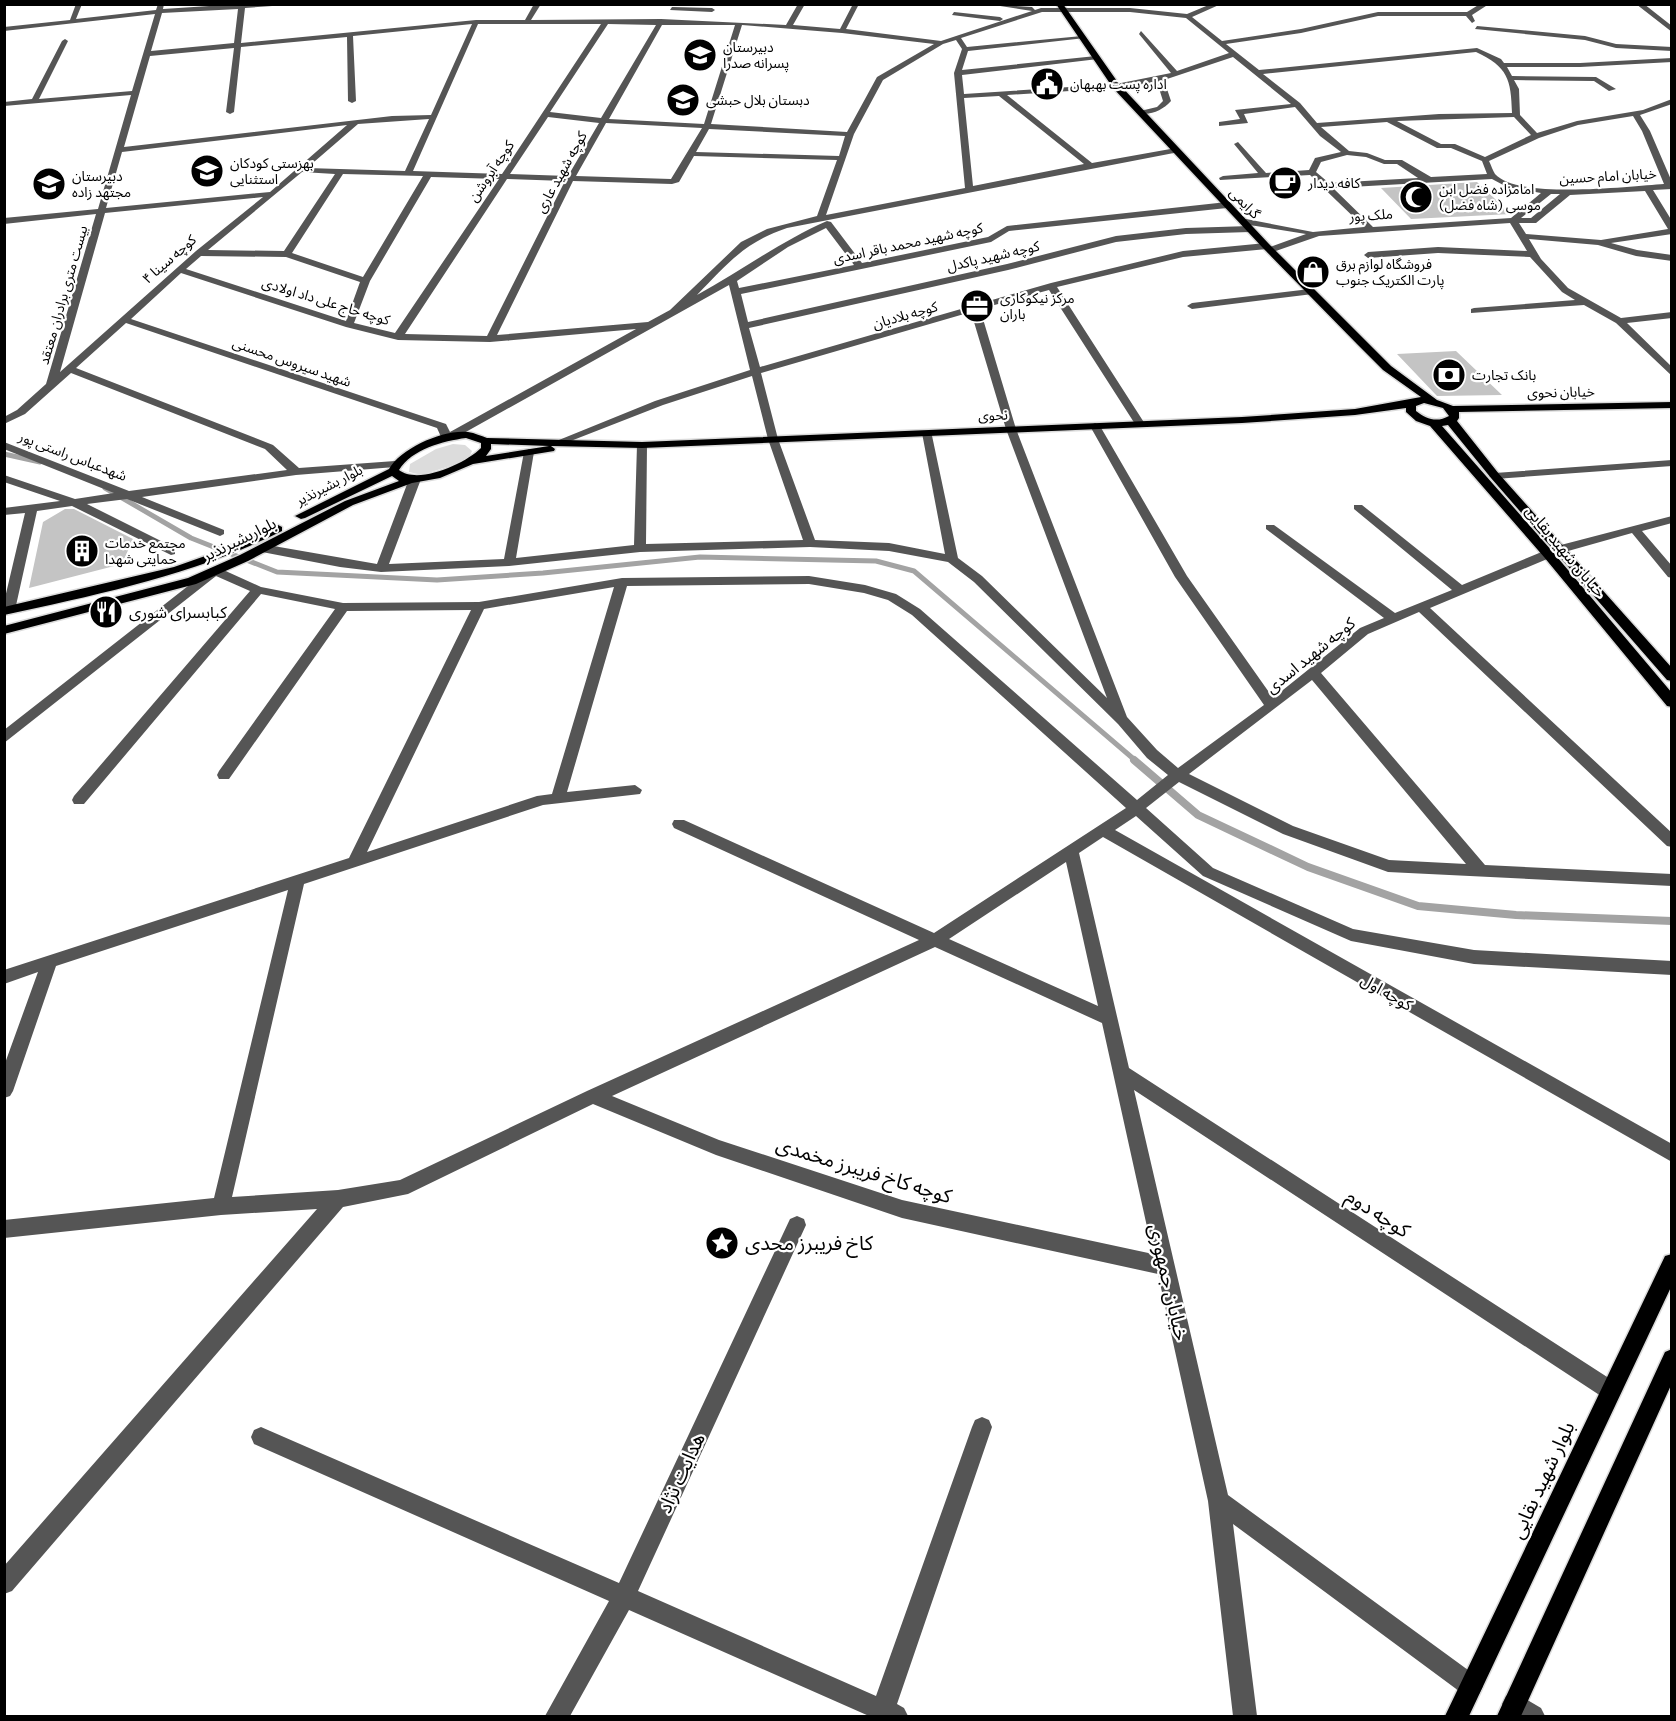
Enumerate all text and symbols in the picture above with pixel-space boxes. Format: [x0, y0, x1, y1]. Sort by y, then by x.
school or university icon: دبیرستان پسرانه صدرا [682, 37, 718, 73]
place label: دبیرستان پسرانه صدرا [723, 38, 789, 73]
public building icon: اداره پست بهبهان [1029, 66, 1065, 102]
place label: اداره پست بهبهان [1070, 75, 1167, 94]
school or university icon: دبستان بلال حبشی [665, 82, 701, 118]
place label: دبستان بلال حبشی [706, 91, 810, 109]
street label: کوچه شهید عاری [531, 128, 592, 216]
street label: کوچه آبروشن [464, 137, 519, 206]
school or university icon: بهزستی کودکان استثنایی [189, 153, 225, 189]
place label: بهزستی کودکان استثنایی [230, 154, 314, 188]
street label: خیابان امام حسین [1559, 164, 1657, 190]
cafe icon: کافه دیدار [1267, 165, 1303, 201]
school or university icon: دبیرستان مجتهد زاده [31, 166, 67, 202]
place label: دبیرستان مجتهد زاده [72, 167, 131, 201]
place label: کافه دیدار [1307, 174, 1361, 192]
mosque icon: امامزاده فضل ابن موسی (شاه فضل) [1398, 179, 1434, 215]
place label: امامزاده فضل ابن موسی (شاه فضل) [1439, 180, 1541, 214]
street label: گرایمی [1226, 183, 1264, 223]
street label: ملک پور [1348, 204, 1394, 227]
street label: کوچه شهید محمد باقر اسدی [831, 218, 985, 269]
street label: بیست متری برادران معتقد [35, 223, 92, 367]
street label: کوچه سینا ۴ [138, 230, 201, 288]
street label: کوچه شهید پاکدل [945, 237, 1042, 277]
shop icon: فروشگاه لوازم برق پارت الکتریک جنوب [1295, 254, 1331, 290]
place label: فروشگاه لوازم برق پارت الکتریک جنوب [1336, 255, 1445, 290]
street label: کوچه حاج علی داد اولادی [259, 273, 392, 331]
office icon: مرکز نیکوکاری باران [959, 288, 995, 324]
place label: مرکز نیکوکاری باران [1000, 289, 1075, 323]
street label: کوچه بلادیان [870, 297, 940, 334]
street label: شهید سیروس محسنی [230, 333, 354, 391]
bank icon: بانک تجارت [1431, 357, 1467, 393]
place label: بانک تجارت [1472, 366, 1536, 384]
street label: خیابان نحوی [1527, 382, 1595, 402]
street label: نحوی [978, 405, 1009, 425]
street label: شهدعباس راستی پور [15, 427, 130, 486]
street label: بلوار بشیرنذیر [292, 460, 366, 510]
street label: خیابان شهید بقایی [1521, 501, 1611, 601]
street label: بلواربشیرنذیر [198, 513, 279, 566]
building icon: مجتمع خدمات حمایتی شهدا [64, 533, 100, 569]
place label: مجتمع خدمات حمایتی شهدا [105, 534, 186, 568]
restaurant icon: کبابسرای شوری [88, 594, 124, 630]
place label: کبابسرای شوری [129, 602, 227, 622]
street label: کوچه شهید اسدی [1261, 612, 1360, 698]
street label: کوچه اول [1357, 969, 1417, 1016]
street label: کوچه کاخ فریبرز مخمدی [772, 1131, 956, 1211]
street label: کوچه دوم [1340, 1183, 1416, 1245]
street label: خیابان جمهوری [1144, 1221, 1195, 1343]
place icon: کاخ فریبرز محدی [704, 1225, 740, 1261]
place label: کاخ فریبرز محدی [745, 1230, 874, 1258]
street label: بلوار شهید بقایی [1504, 1417, 1580, 1542]
street label: هدایت نژاد [651, 1429, 710, 1517]

